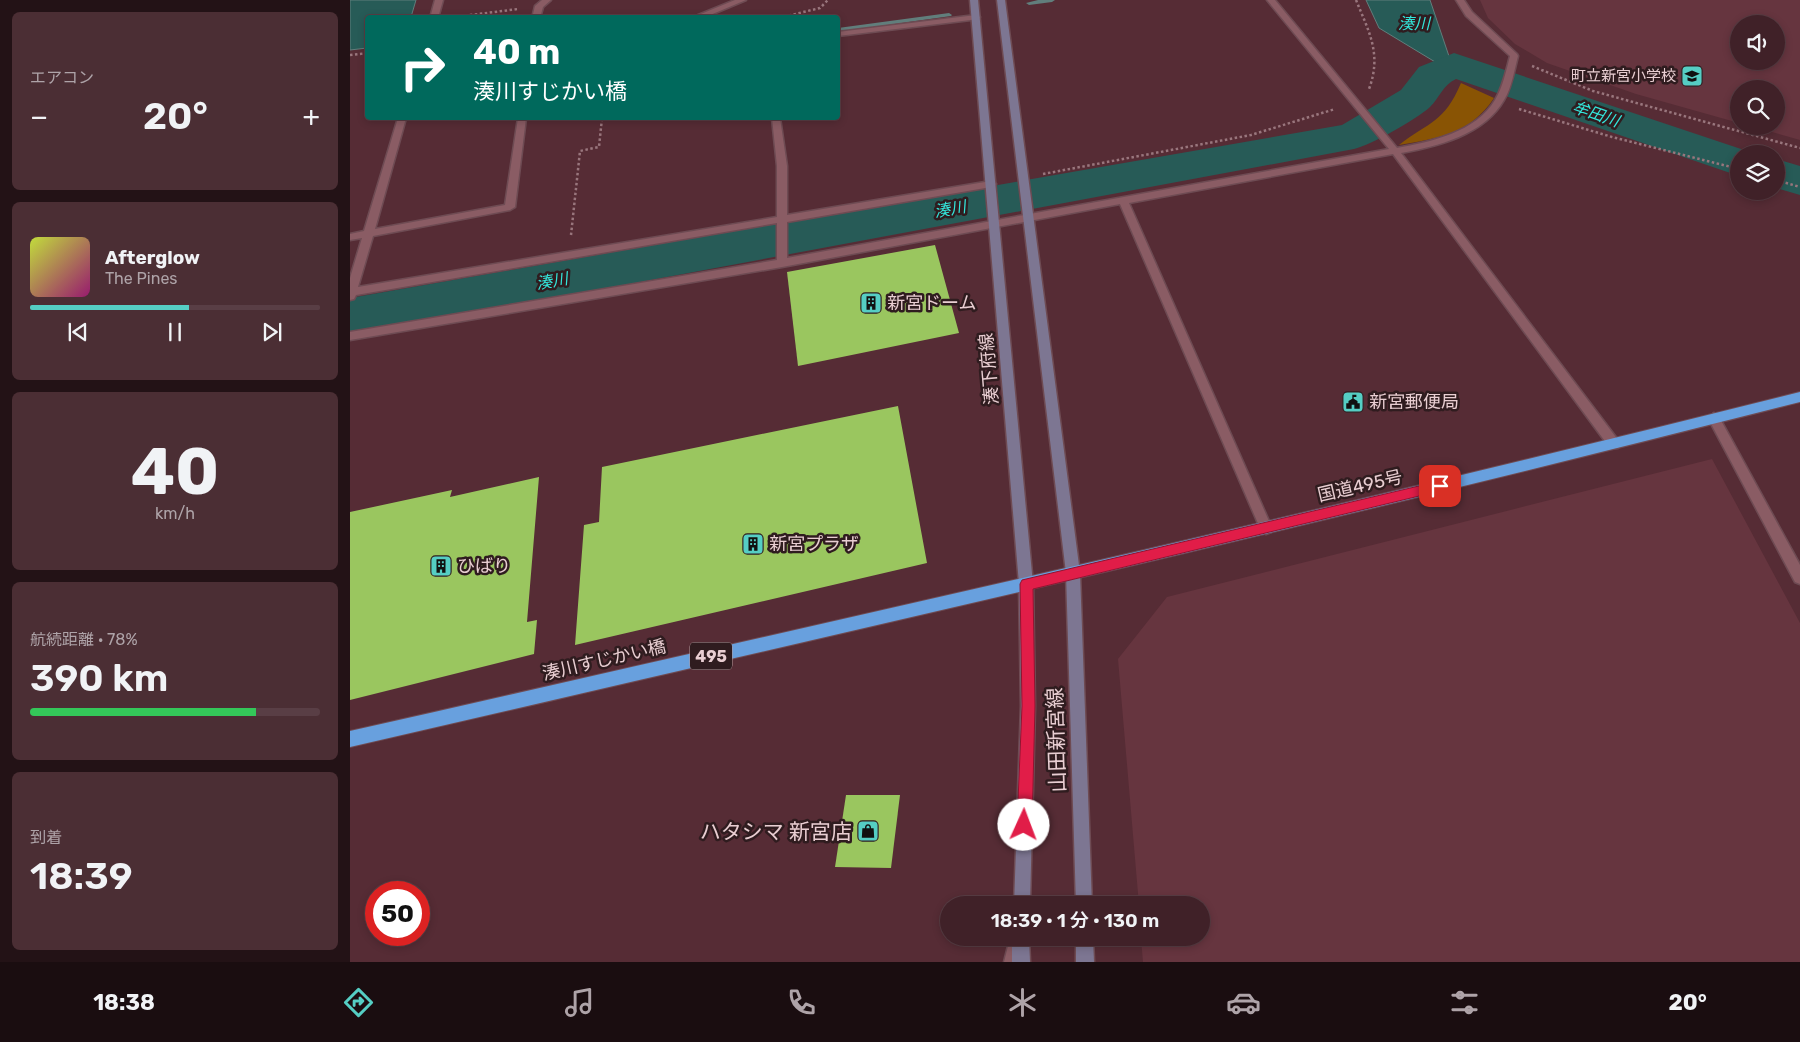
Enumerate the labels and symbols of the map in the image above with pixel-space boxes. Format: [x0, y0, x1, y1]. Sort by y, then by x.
water label: 湊川 [1398, 14, 1432, 33]
school or university icon: 町立新宮小学校 [1680, 64, 1704, 88]
place label: 町立新宮小学校 [1571, 67, 1676, 85]
water label: 牟田川 [1570, 97, 1624, 131]
water label: 湊川 [933, 197, 969, 221]
water label: 湊川 [535, 269, 571, 293]
building icon: 新宮ドーム [859, 291, 883, 315]
place label: 新宮ドーム [887, 292, 976, 314]
street label: 湊下府線 [975, 332, 1003, 406]
public building icon: 新宮郵便局 [1341, 390, 1365, 414]
place label: 新宮郵便局 [1369, 391, 1459, 413]
pin [1419, 465, 1461, 507]
street label: 国道495号 [1315, 466, 1405, 506]
building icon: 新宮プラザ [741, 532, 765, 556]
place label: 新宮プラザ [769, 533, 859, 555]
building icon: ひばり [429, 554, 453, 578]
place label: ひばり [457, 555, 511, 577]
street label: 湊川すじかい橋 [540, 635, 668, 685]
road number: 495 [690, 642, 732, 669]
street label: 山田新宮線 [1042, 687, 1070, 793]
position arrow [997, 798, 1049, 850]
place label: ハタシマ 新宮店 [700, 819, 852, 844]
shop icon: ハタシマ 新宮店 [856, 819, 880, 843]
speed limit sign: 50 [365, 881, 430, 946]

